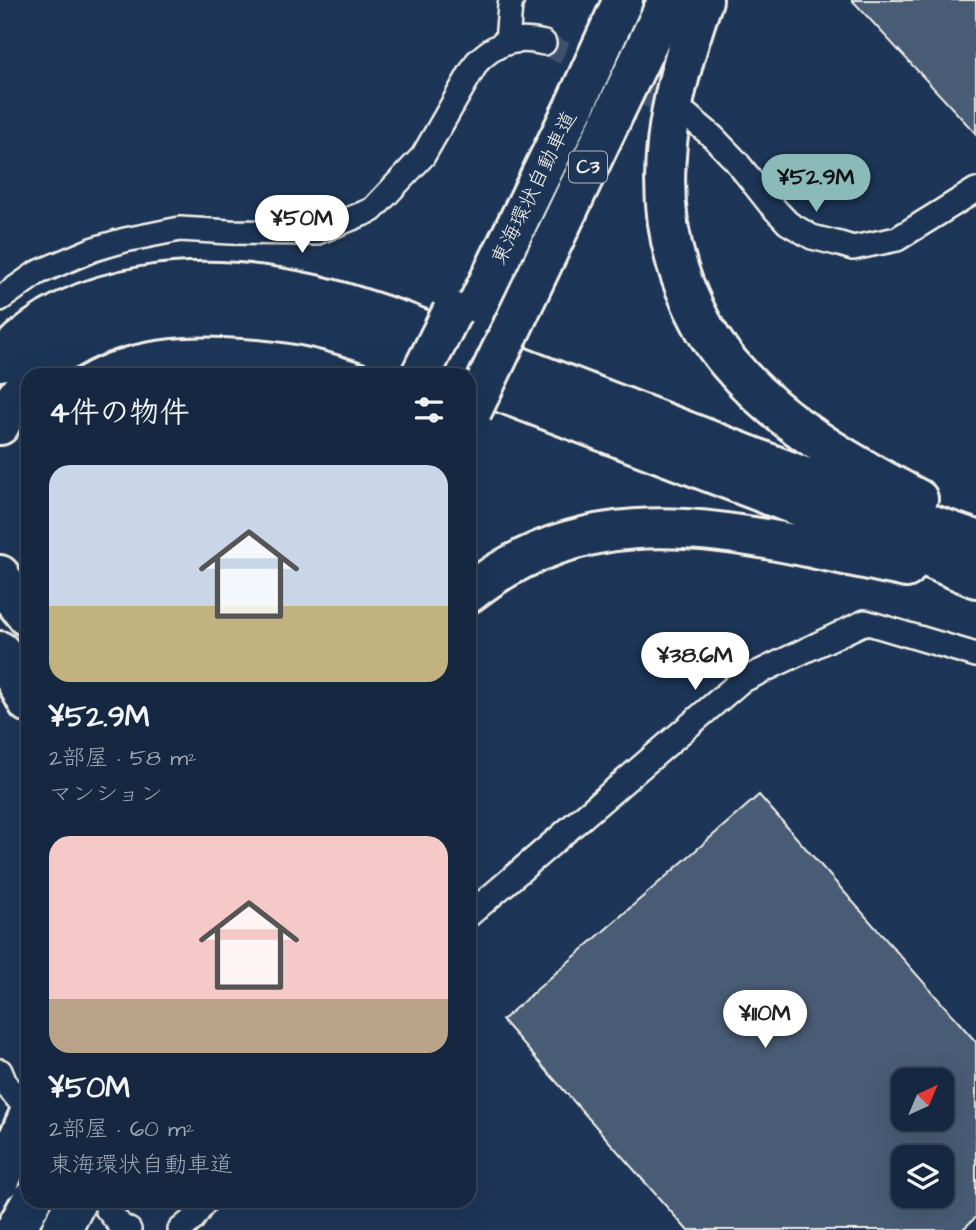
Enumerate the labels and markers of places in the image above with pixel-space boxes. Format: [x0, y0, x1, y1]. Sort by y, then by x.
pin: ¥52.9M [759, 154, 873, 214]
pin: ¥50M [261, 196, 343, 255]
pin: ¥38.6M [638, 632, 752, 692]
pin: ¥110M [716, 990, 814, 1050]

